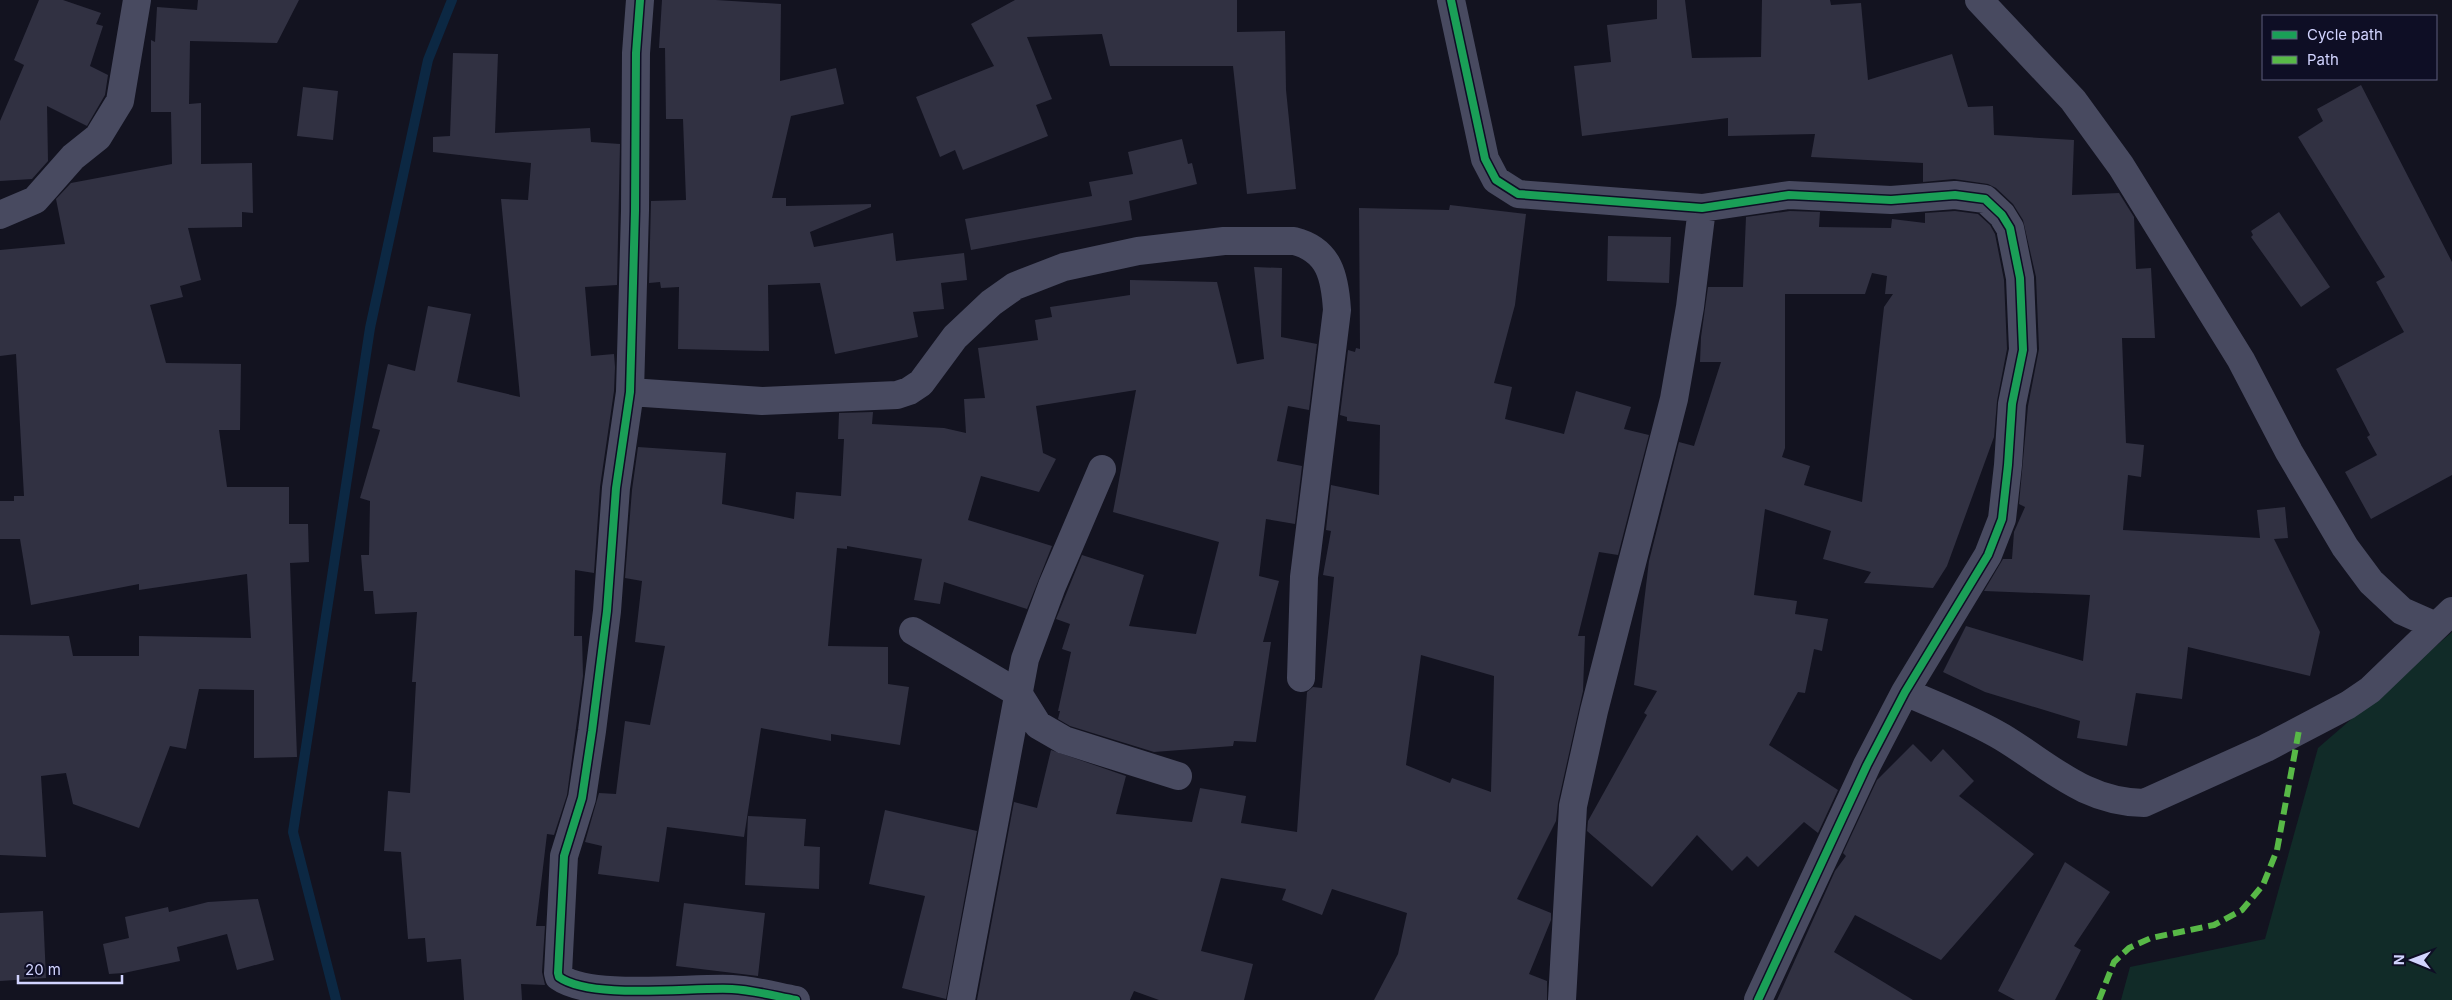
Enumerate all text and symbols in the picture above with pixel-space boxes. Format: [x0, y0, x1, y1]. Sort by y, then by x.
legend [2262, 15, 2437, 80]
text: Cycle path [2307, 25, 2383, 44]
text: Path [2307, 50, 2339, 69]
north arrow [2387, 935, 2437, 985]
scale bar [18, 952, 121, 984]
text: N [2390, 954, 2407, 965]
text: 20 m [25, 960, 61, 979]

